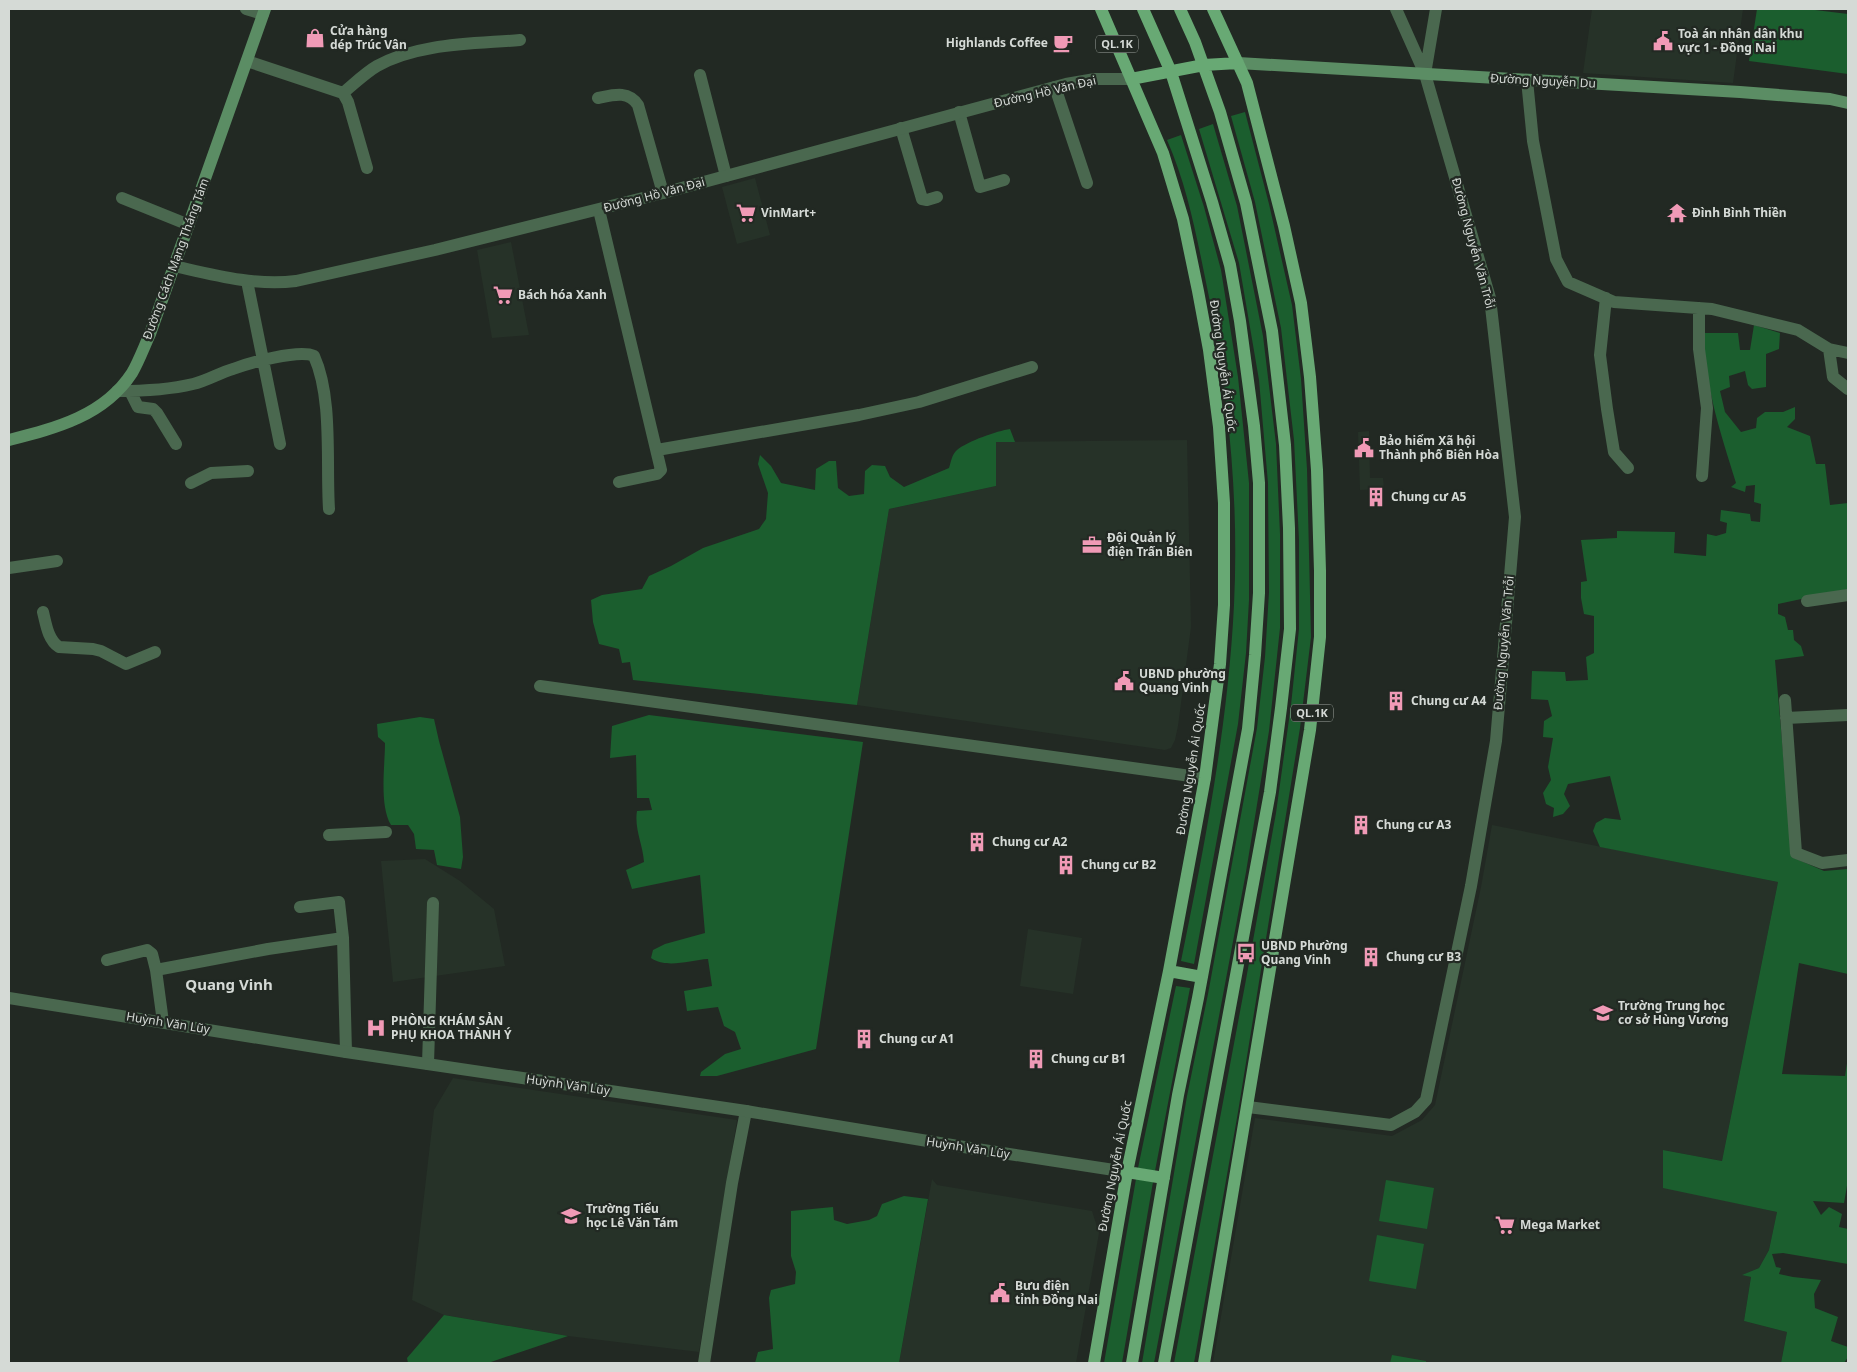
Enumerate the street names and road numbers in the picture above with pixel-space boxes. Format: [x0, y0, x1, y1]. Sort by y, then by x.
road number: QL.1K [1096, 36, 1138, 52]
street label: Đường Nguyễn Du [1490, 69, 1596, 92]
street label: Đường Hồ Văn Đại [992, 72, 1098, 112]
street label: Đường Hồ Văn Đại [601, 173, 706, 216]
street label: Đường Cách Mạng Tháng Tám [138, 176, 213, 342]
street label: Đường Nguyễn Văn Trỗi [1448, 176, 1499, 310]
street label: Đường Nguyễn Ái Quốc [1206, 299, 1241, 433]
street label: Đường Nguyễn Văn Trỗi [1489, 575, 1518, 711]
street label: Đường Nguyễn Ái Quốc [1172, 702, 1209, 836]
road number: QL.1K [1291, 704, 1333, 721]
street label: Huỳnh Văn Lũy [125, 1008, 212, 1038]
street label: Huỳnh Văn Lũy [525, 1070, 612, 1099]
street label: Đường Nguyễn Ái Quốc [1093, 1099, 1136, 1233]
street label: Huỳnh Văn Lũy [925, 1133, 1012, 1163]

